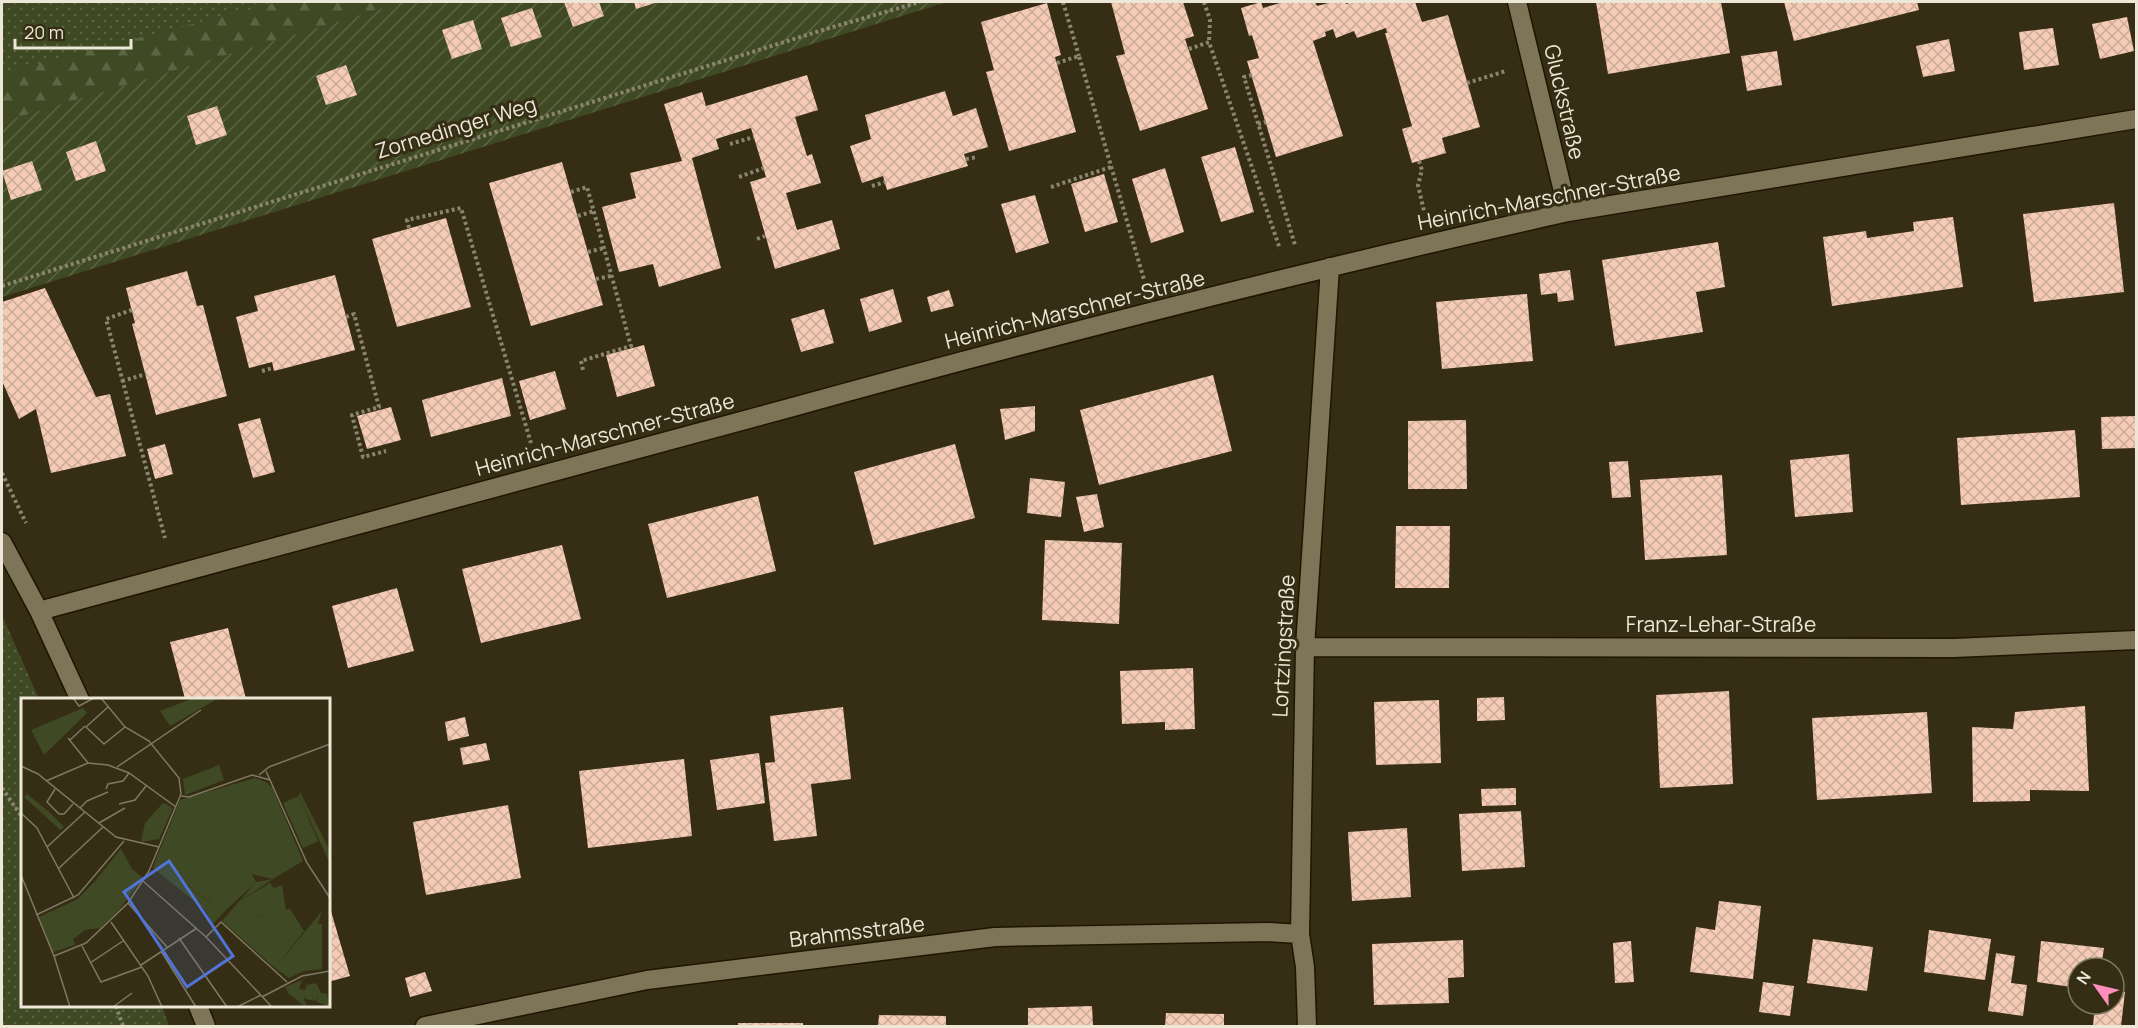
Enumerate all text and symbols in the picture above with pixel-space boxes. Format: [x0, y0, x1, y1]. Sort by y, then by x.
scale bar [15, 12, 130, 50]
text: 20 m [24, 20, 64, 44]
street label: Gluckstraße [1538, 42, 1592, 162]
street label: Zornedinger Weg [372, 89, 540, 165]
street label: Heinrich-Marschner-Straße [1415, 158, 1683, 236]
street label: Heinrich-Marschner-Straße [942, 263, 1208, 355]
street label: Heinrich-Marschner-Straße [472, 386, 737, 482]
street label: Lortzingstraße [1265, 574, 1301, 718]
street label: Franz-Lehar-Straße [1626, 610, 1816, 638]
inset map [21, 698, 330, 1007]
street label: Brahmsstraße [788, 909, 926, 953]
north arrow [2066, 956, 2126, 1016]
text: N [2071, 967, 2096, 989]

